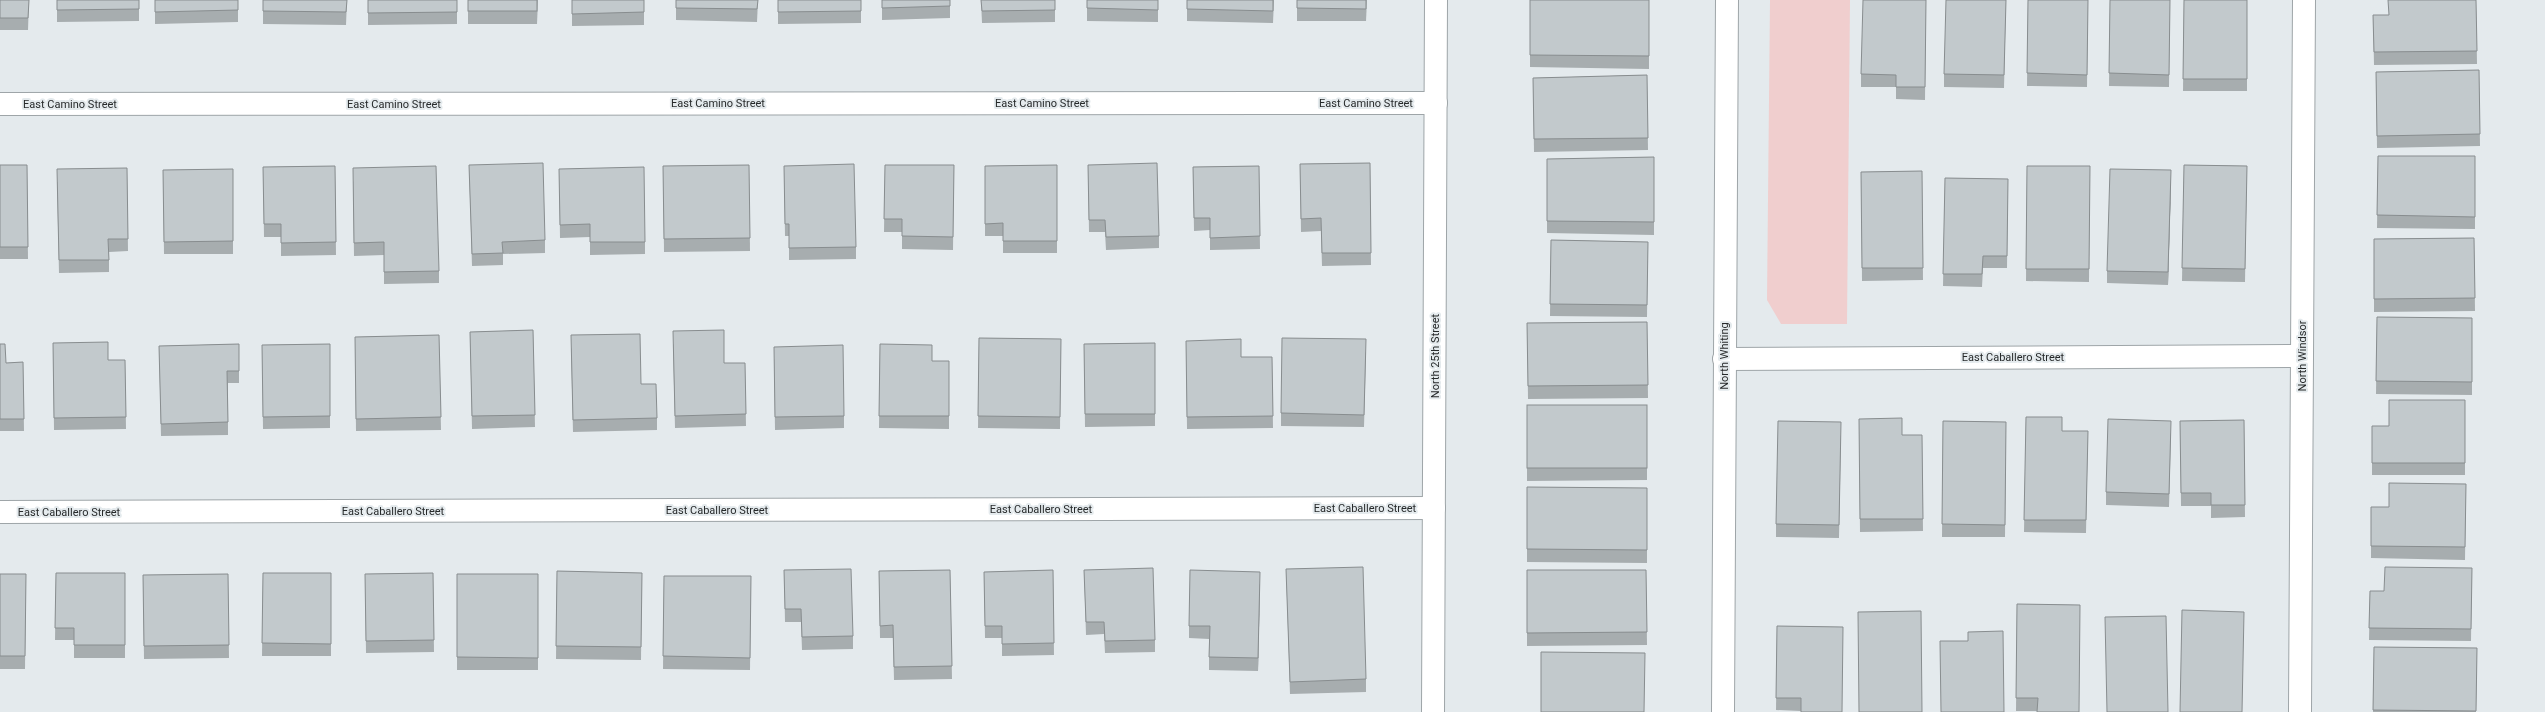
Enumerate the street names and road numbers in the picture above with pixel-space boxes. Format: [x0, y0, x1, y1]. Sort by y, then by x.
street label: East Camino Street [671, 97, 765, 110]
street label: East Camino Street [995, 97, 1089, 110]
street label: East Camino Street [1319, 97, 1413, 110]
street label: East Camino Street [23, 98, 117, 111]
street label: East Camino Street [347, 98, 441, 111]
street label: North 25th Street [1429, 313, 1442, 398]
street label: North Windsor [2296, 320, 2309, 391]
street label: North Whiting [1718, 322, 1731, 390]
street label: East Caballero Street [1962, 351, 2065, 364]
street label: East Caballero Street [1314, 502, 1417, 515]
street label: East Caballero Street [990, 503, 1093, 516]
street label: East Caballero Street [666, 504, 769, 517]
street label: East Caballero Street [342, 505, 445, 518]
street label: East Caballero Street [18, 506, 121, 519]

